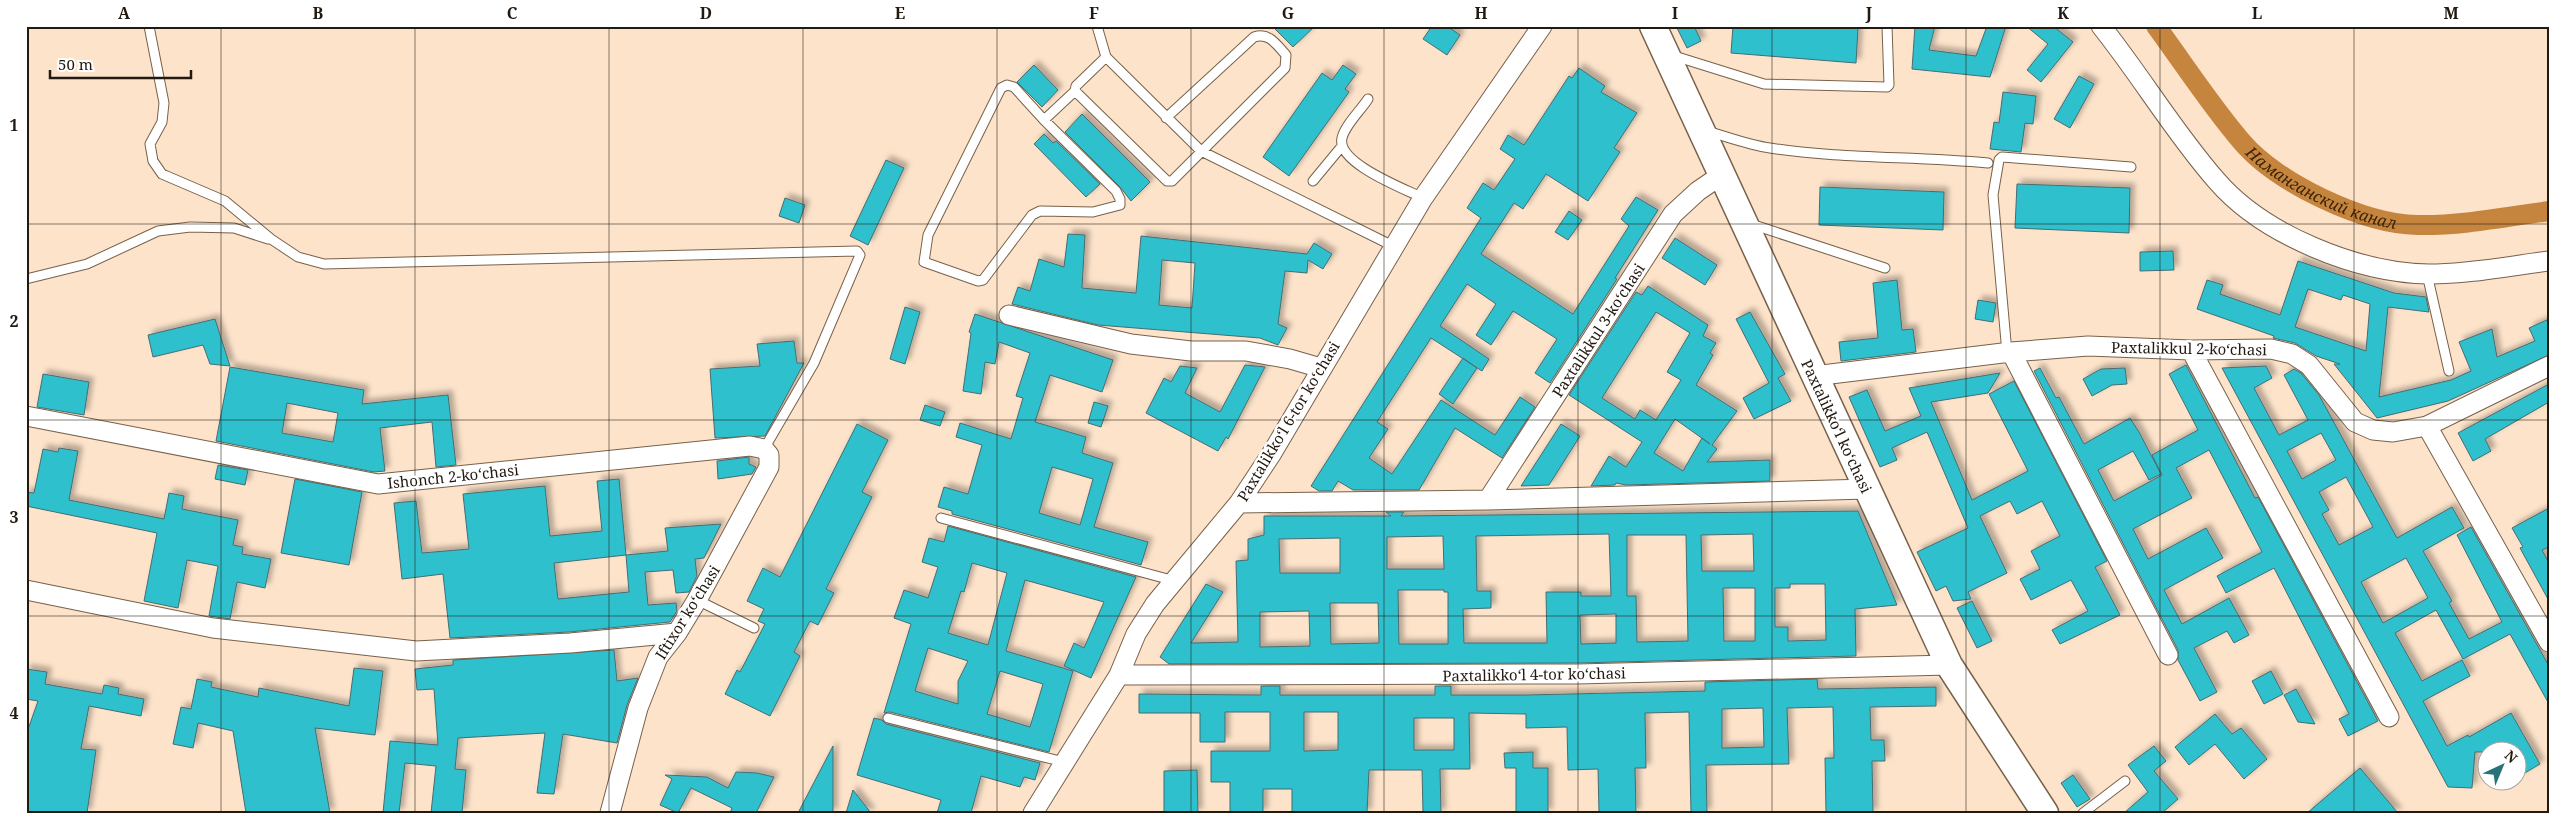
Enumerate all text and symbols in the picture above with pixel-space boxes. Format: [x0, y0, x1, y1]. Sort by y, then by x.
text: A [118, 2, 131, 24]
text: B [313, 2, 324, 24]
text: C [507, 2, 518, 24]
text: D [700, 2, 712, 24]
text: E [895, 2, 905, 24]
text: F [1089, 2, 1099, 24]
text: G [1282, 2, 1294, 24]
text: H [1474, 2, 1488, 24]
text: I [1672, 2, 1678, 24]
text: J [1865, 2, 1873, 24]
text: K [2057, 2, 2069, 24]
text: L [2252, 2, 2262, 24]
text: M [2443, 2, 2459, 24]
scale bar [50, 48, 191, 80]
text: 50 m [58, 54, 93, 74]
text: 1 [9, 114, 19, 136]
water label: Наманганский канал [2240, 141, 2399, 234]
street label: Paxtalikkul 3-koʻchasi [1547, 259, 1649, 401]
text: 2 [9, 310, 19, 332]
street label: Paxtalikkoʻl 6-tor koʻchasi [1232, 337, 1344, 505]
street label: Paxtalikkul 2-koʻchasi [2111, 337, 2267, 359]
street label: Paxtalikkoʻl koʻchasi [1797, 356, 1877, 496]
street label: Ishonch 2-koʻchasi [386, 459, 520, 493]
text: 3 [9, 506, 19, 528]
street label: Iftixor koʻchasi [650, 561, 724, 663]
street label: Paxtalikkoʻl 4-tor koʻchasi [1442, 662, 1626, 686]
text: 4 [9, 702, 19, 724]
north arrow [2478, 742, 2528, 792]
text: N [2501, 746, 2522, 767]

